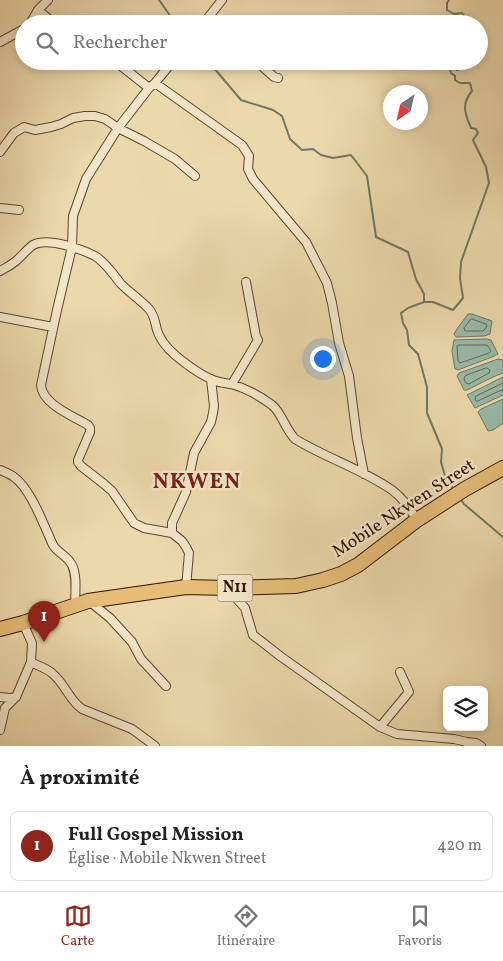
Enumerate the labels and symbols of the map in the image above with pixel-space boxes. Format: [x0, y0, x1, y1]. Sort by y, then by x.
north arrow [383, 85, 428, 130]
your location [310, 346, 336, 372]
street label: Mobile Nkwen Street [328, 453, 480, 565]
district label: NKWEN [153, 467, 241, 498]
road number: N11 [218, 574, 252, 602]
pin: 1 [28, 601, 60, 642]

